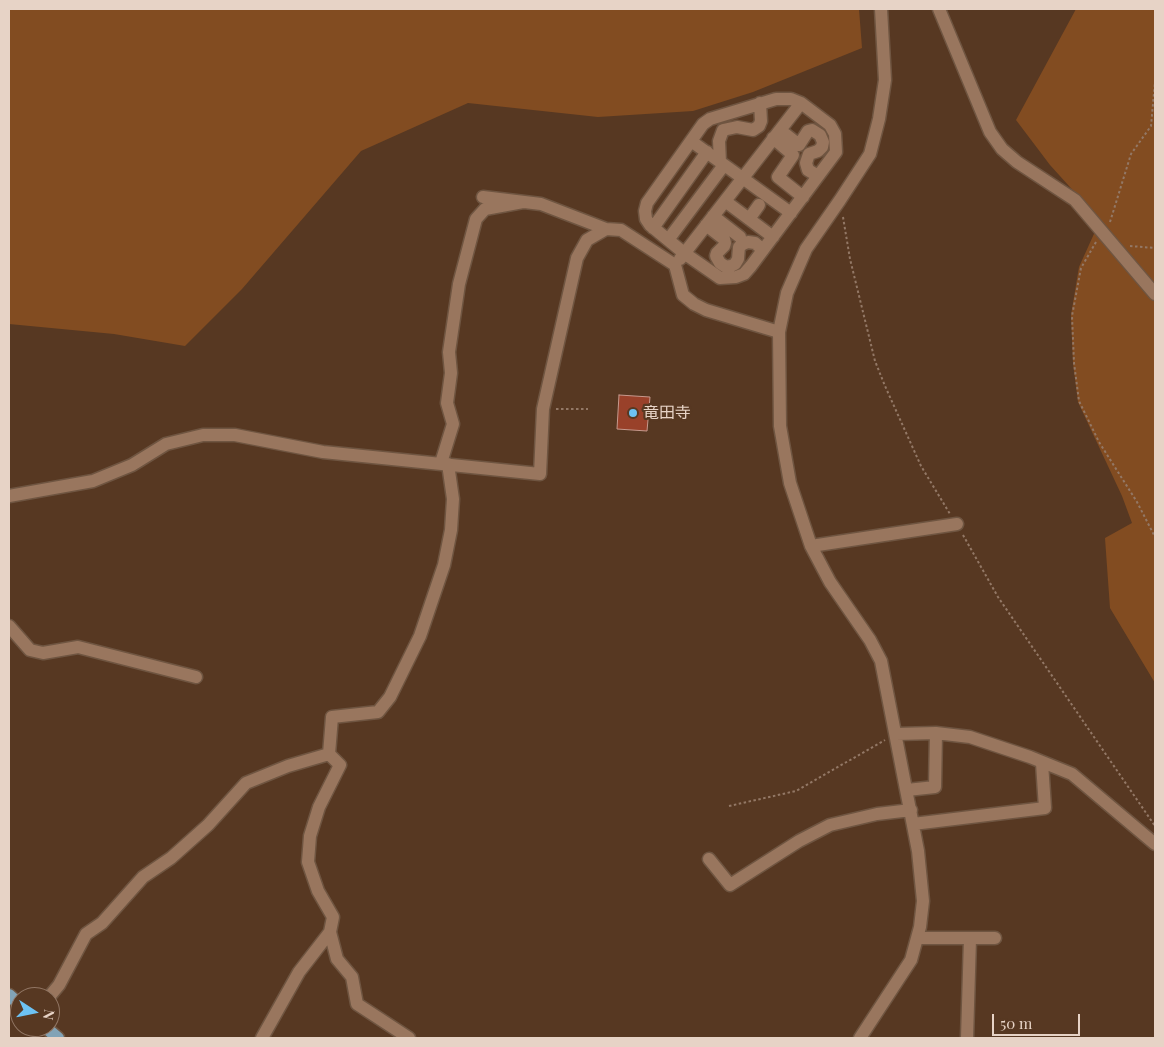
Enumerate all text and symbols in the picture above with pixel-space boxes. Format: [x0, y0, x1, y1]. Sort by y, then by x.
place label: 竜田寺 [643, 403, 691, 423]
marker: 竜田寺 [627, 407, 639, 419]
north arrow [10, 987, 60, 1037]
scale bar [994, 1004, 1082, 1036]
text: N [39, 1008, 60, 1022]
text: 50 m [1000, 1013, 1032, 1033]

